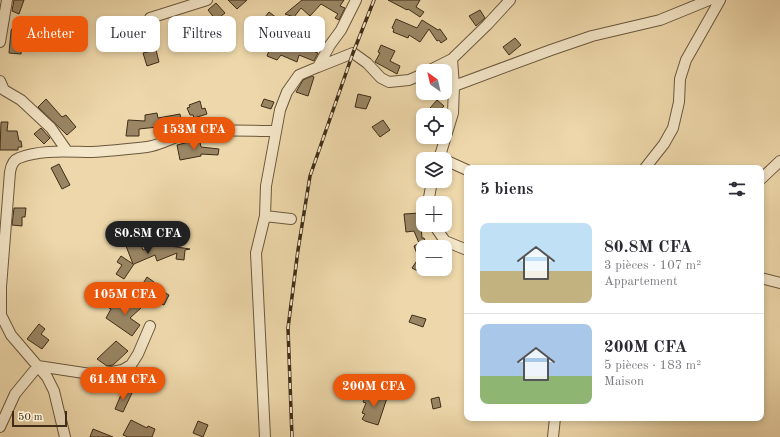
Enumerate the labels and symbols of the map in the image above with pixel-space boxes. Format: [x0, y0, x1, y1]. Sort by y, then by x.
north arrow [416, 64, 452, 100]
pin: 153M CFA [153, 117, 235, 151]
pin: 80.8M CFA [102, 221, 194, 255]
pin: 105M CFA [84, 282, 166, 316]
pin: 61.4M CFA [77, 367, 169, 401]
pin: 200M CFA [333, 374, 415, 408]
scale bar [12, 409, 67, 428]

